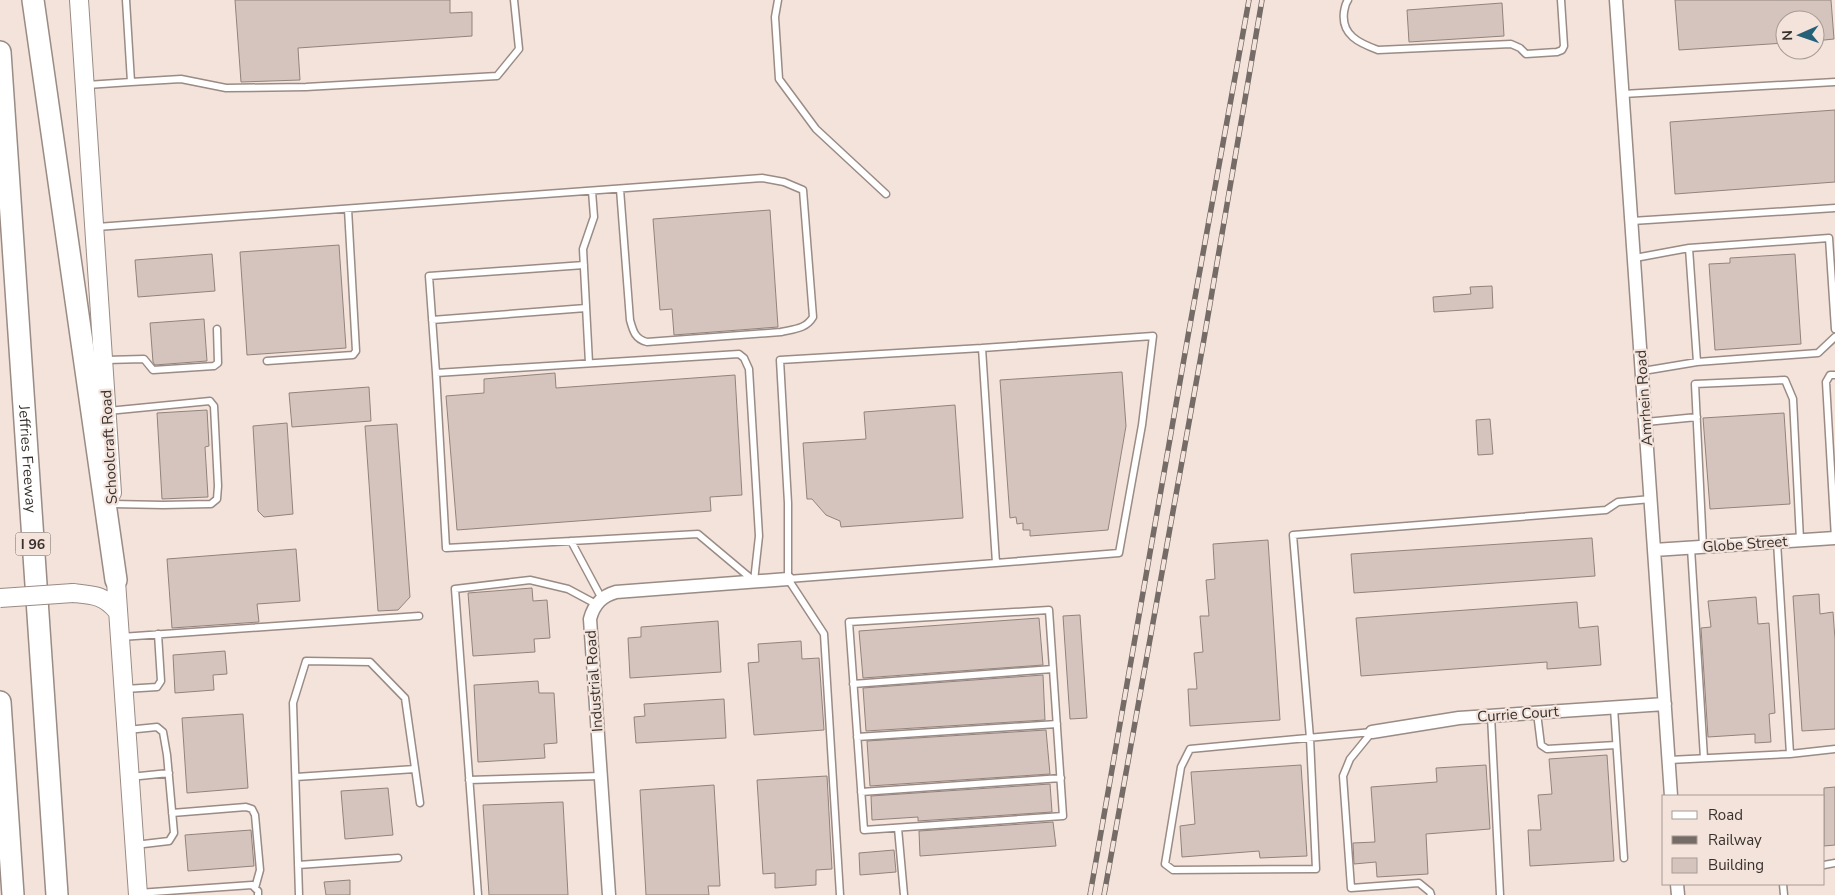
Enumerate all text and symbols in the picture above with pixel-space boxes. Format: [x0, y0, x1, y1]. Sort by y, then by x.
north arrow [1775, 10, 1825, 60]
text: N [1778, 30, 1797, 41]
street label: Amrhein Road [1631, 349, 1657, 447]
street label: Schoolcraft Road [96, 389, 122, 505]
street label: Jeffries Freeway [14, 404, 41, 514]
street label: Globe Street [1702, 531, 1789, 557]
road number: I 96 [15, 532, 50, 556]
street label: Industrial Road [580, 629, 608, 733]
street label: Currie Court [1477, 701, 1560, 727]
legend [1662, 795, 1825, 885]
text: Road [1708, 805, 1743, 825]
text: Railway [1708, 830, 1762, 850]
text: Building [1708, 855, 1764, 875]

